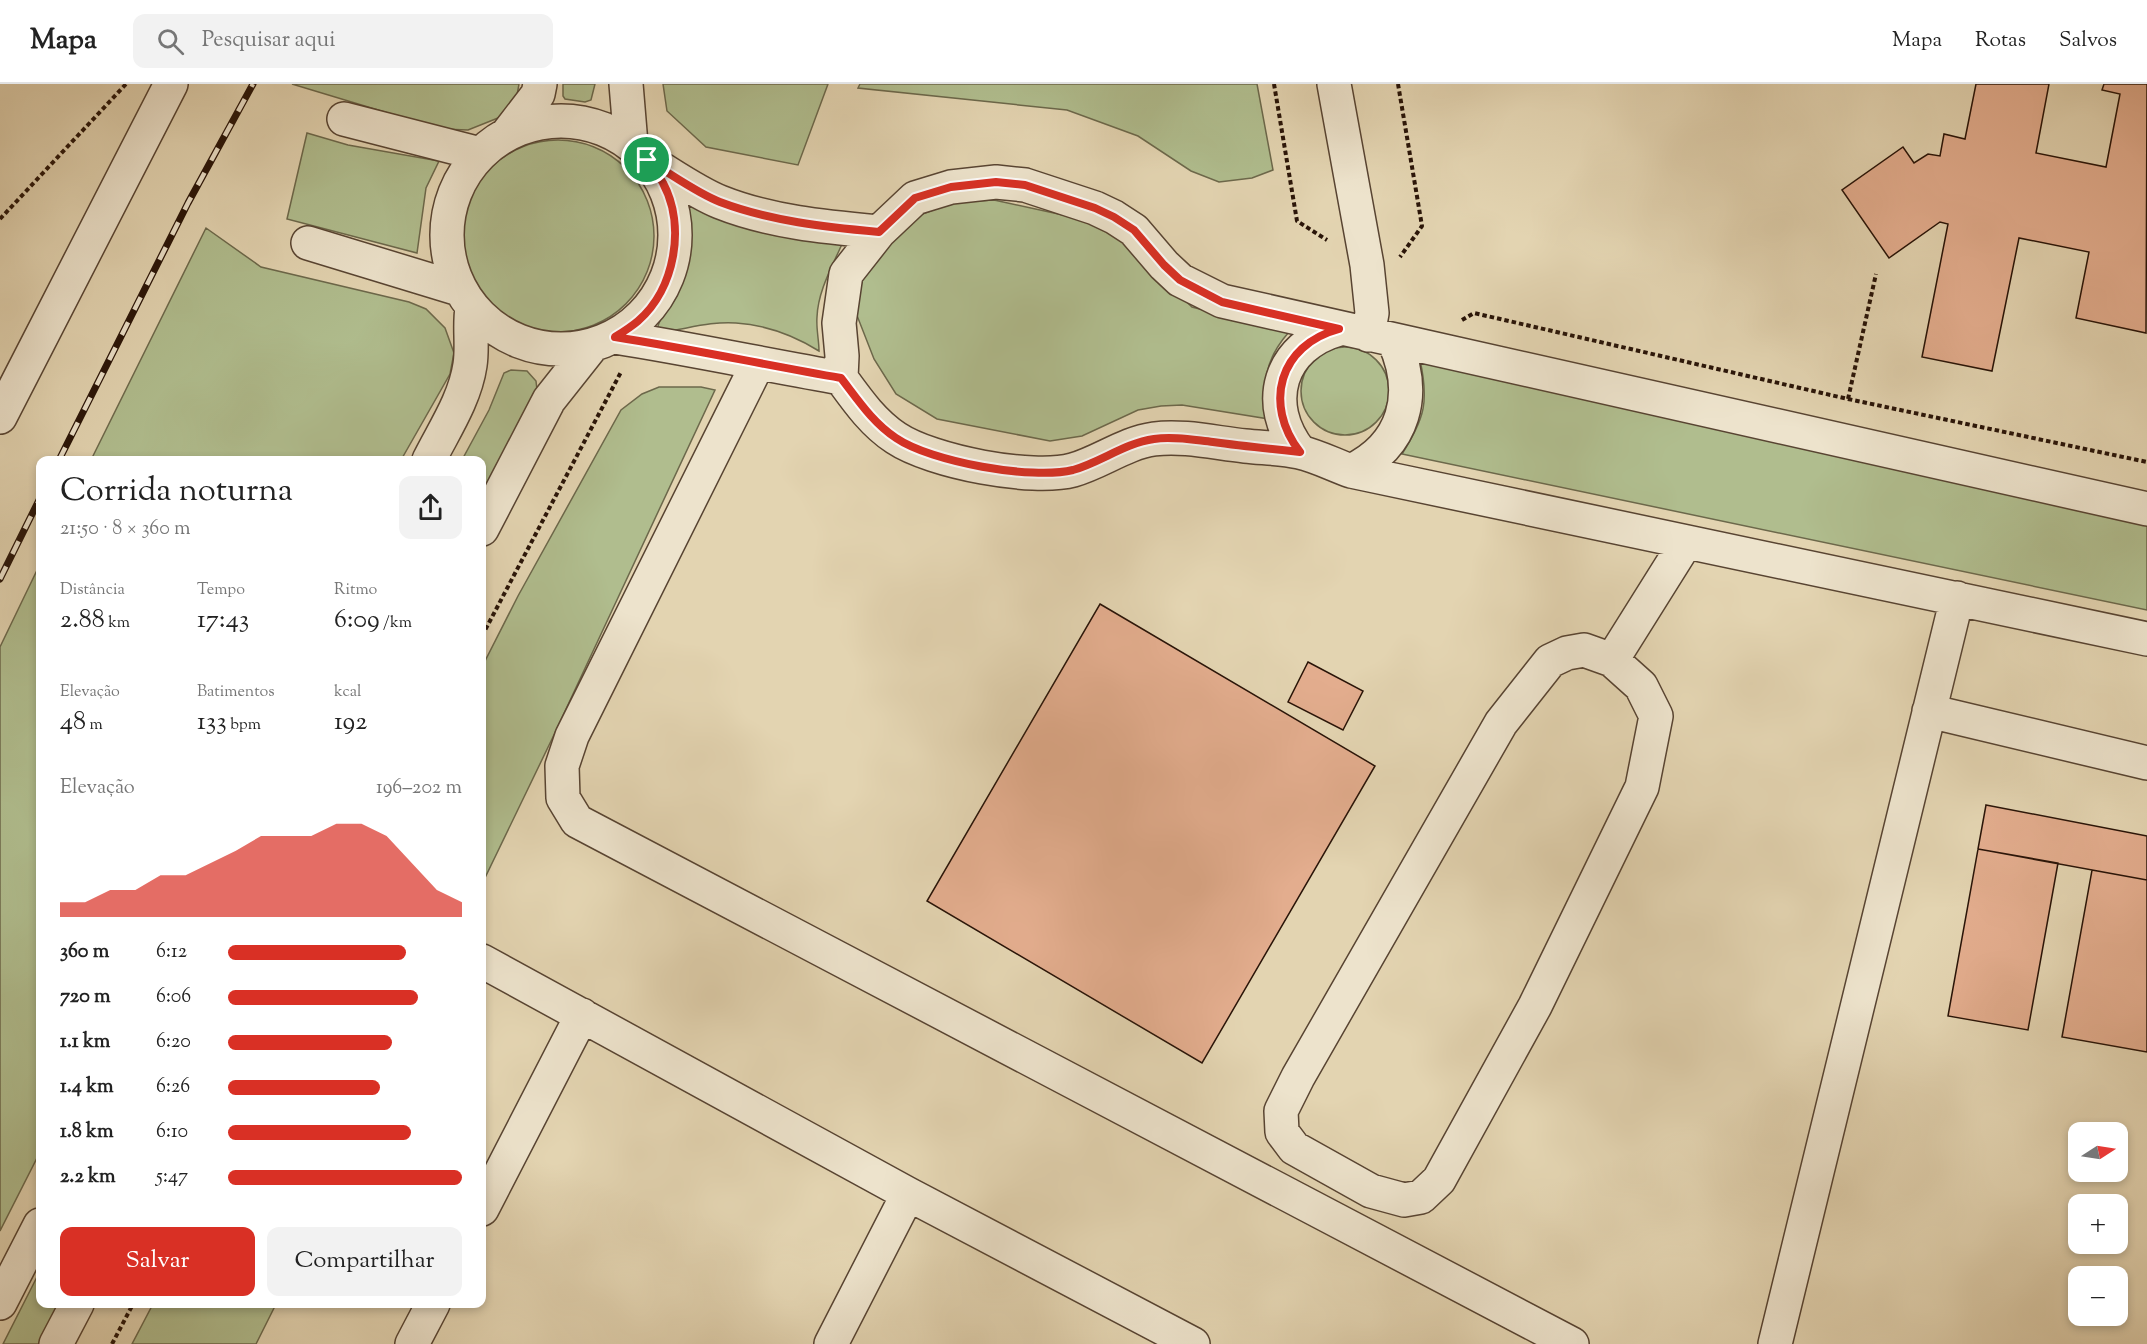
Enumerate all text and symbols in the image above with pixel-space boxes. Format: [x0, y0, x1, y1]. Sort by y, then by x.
search box [133, 14, 553, 68]
text: Mapa [30, 21, 97, 61]
icon: search [154, 25, 187, 58]
text: Pesquisar aqui [202, 25, 335, 57]
text: Mapa [1892, 26, 1942, 56]
text: Rotas [1975, 26, 2026, 56]
text: Salvos [2059, 26, 2117, 56]
pin [621, 134, 672, 185]
icon: arrive [630, 143, 663, 176]
text: Corrida noturna [60, 468, 293, 516]
button: share [399, 476, 462, 539]
text: 21:50 · 8 × 360 m [60, 515, 191, 544]
text: Distância [60, 579, 125, 602]
text: Tempo [197, 579, 245, 602]
text: Ritmo [334, 579, 377, 602]
text: 2.88 [60, 602, 105, 639]
text: 17:43 [197, 602, 249, 639]
text: 6:09 [334, 602, 380, 639]
text: km [105, 612, 130, 635]
text: /km [380, 612, 412, 635]
text: Elevação [60, 681, 120, 704]
text: Batimentos [197, 681, 275, 704]
text: kcal [334, 681, 362, 704]
text: 48 [60, 704, 86, 741]
text: 133 [197, 704, 227, 741]
text: 192 [334, 704, 367, 741]
text: m [86, 714, 103, 737]
text: bpm [227, 714, 261, 737]
text: Elevação [60, 774, 135, 803]
text: 196–202 m [376, 774, 462, 803]
text: 360 m [60, 938, 109, 967]
text: 6:12 [156, 938, 187, 967]
text: 720 m [60, 983, 111, 1012]
text: 6:06 [156, 983, 191, 1012]
text: 1.1 km [60, 1028, 110, 1057]
text: 6:20 [156, 1028, 191, 1057]
text: 1.4 km [60, 1073, 114, 1102]
text: 6:26 [156, 1073, 190, 1102]
text: 1.8 km [60, 1118, 114, 1147]
text: 6:10 [156, 1118, 188, 1147]
north arrow [2068, 1122, 2128, 1182]
map controls [2068, 1122, 2128, 1326]
text: 2.2 km [60, 1163, 115, 1192]
text: 5:47 [156, 1163, 188, 1192]
button: + [2068, 1194, 2128, 1254]
button: Salvar [60, 1227, 255, 1296]
button: Compartilhar [267, 1227, 462, 1296]
button: − [2068, 1266, 2128, 1326]

